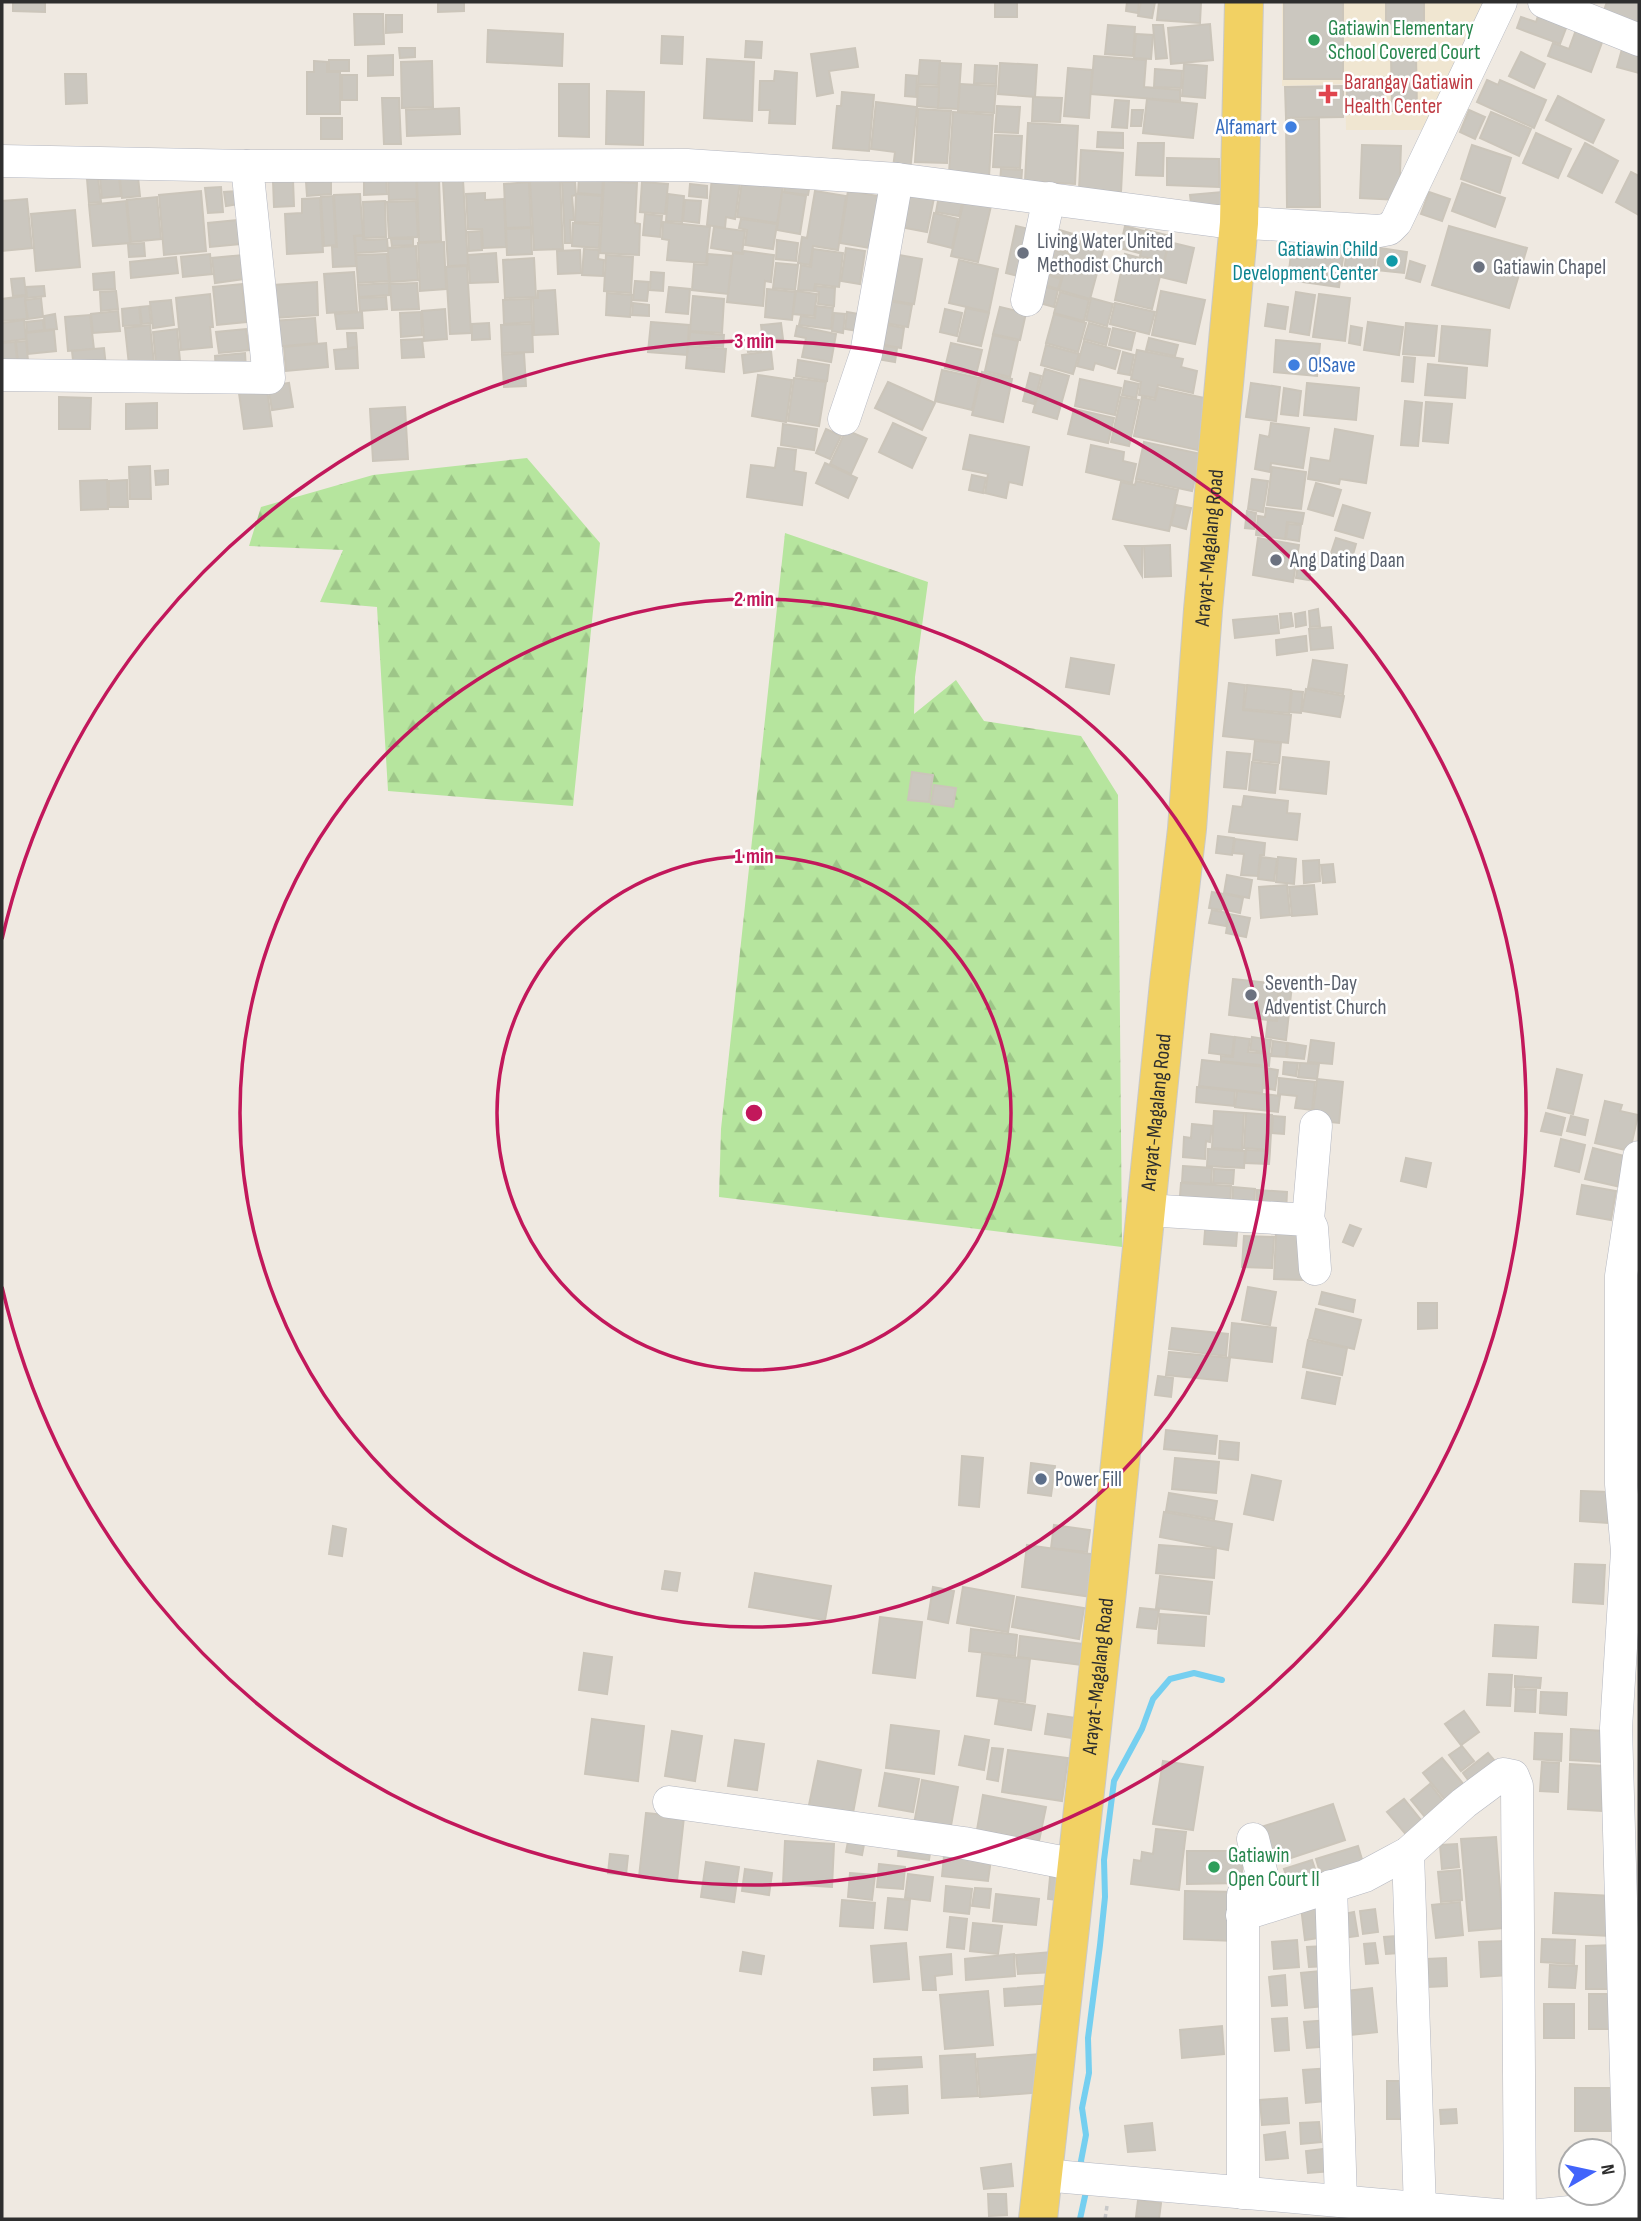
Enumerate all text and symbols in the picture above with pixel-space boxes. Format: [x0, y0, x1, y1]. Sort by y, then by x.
place label: Gatiawin Elementary School Covered Court [1328, 16, 1480, 65]
marker: Gatiawin Elementary School Covered Court [1306, 32, 1322, 48]
place label: Barangay Gatiawin Health Center [1344, 70, 1473, 119]
marker: Barangay Gatiawin Health Center [1318, 84, 1338, 104]
place label: Alfamart [1215, 115, 1277, 140]
marker: Alfamart [1283, 119, 1299, 135]
place label: Living Water United Methodist Church [1037, 229, 1173, 278]
place label: Gatiawin Child Development Center [1233, 237, 1378, 286]
marker: Living Water United Methodist Church [1015, 245, 1031, 261]
marker: Gatiawin Child Development Center [1384, 253, 1400, 269]
place label: Gatiawin Chapel [1493, 255, 1606, 280]
marker: Gatiawin Chapel [1471, 259, 1487, 275]
text: 3 min [734, 329, 774, 354]
place label: O!Save [1308, 353, 1356, 378]
marker: O!Save [1286, 357, 1302, 373]
street label: Arayat-Magalang Road [1190, 468, 1229, 628]
place label: Ang Dating Daan [1289, 548, 1405, 573]
marker: Ang Dating Daan [1268, 552, 1284, 568]
text: 2 min [734, 587, 774, 612]
text: 1 min [734, 844, 774, 869]
place label: Seventh-Day Adventist Church [1264, 971, 1387, 1020]
marker: Seventh-Day Adventist Church [1243, 987, 1259, 1003]
street label: Arayat-Magalang Road [1136, 1033, 1177, 1193]
centre of rings [742, 1101, 766, 1125]
place label: Power Fill [1055, 1467, 1122, 1492]
marker: Power Fill [1033, 1471, 1049, 1487]
street label: Arayat-Magalang Road [1077, 1597, 1119, 1757]
place label: Gatiawin Open Court II [1228, 1843, 1320, 1892]
marker: Gatiawin Open Court II [1206, 1859, 1222, 1875]
north arrow [1557, 2137, 1627, 2207]
text: N [1595, 2163, 1619, 2176]

